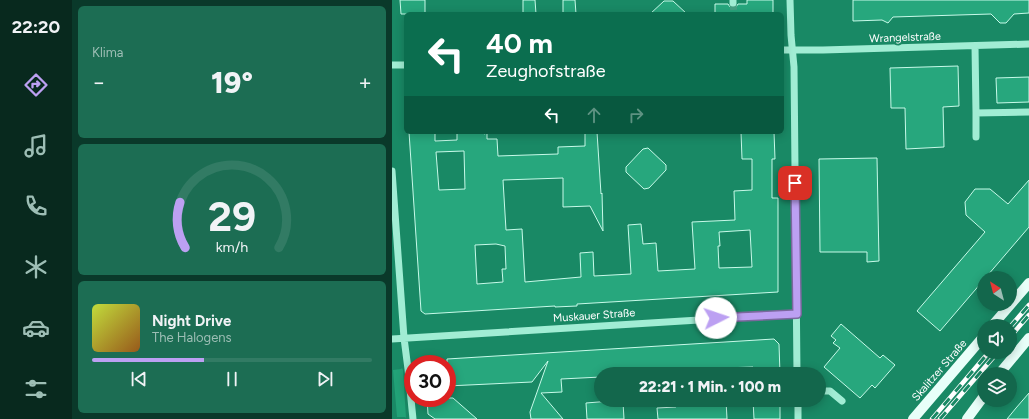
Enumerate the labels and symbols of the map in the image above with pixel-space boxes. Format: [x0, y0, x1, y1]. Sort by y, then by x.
street label: Wrangelstraße [869, 30, 941, 45]
pin [778, 166, 812, 200]
north arrow [977, 271, 1017, 311]
position arrow [695, 297, 737, 339]
street label: Muskauer Straße [552, 306, 636, 325]
street label: Skalitzer Straße [909, 337, 970, 404]
speed limit sign: 30 [404, 355, 456, 407]

